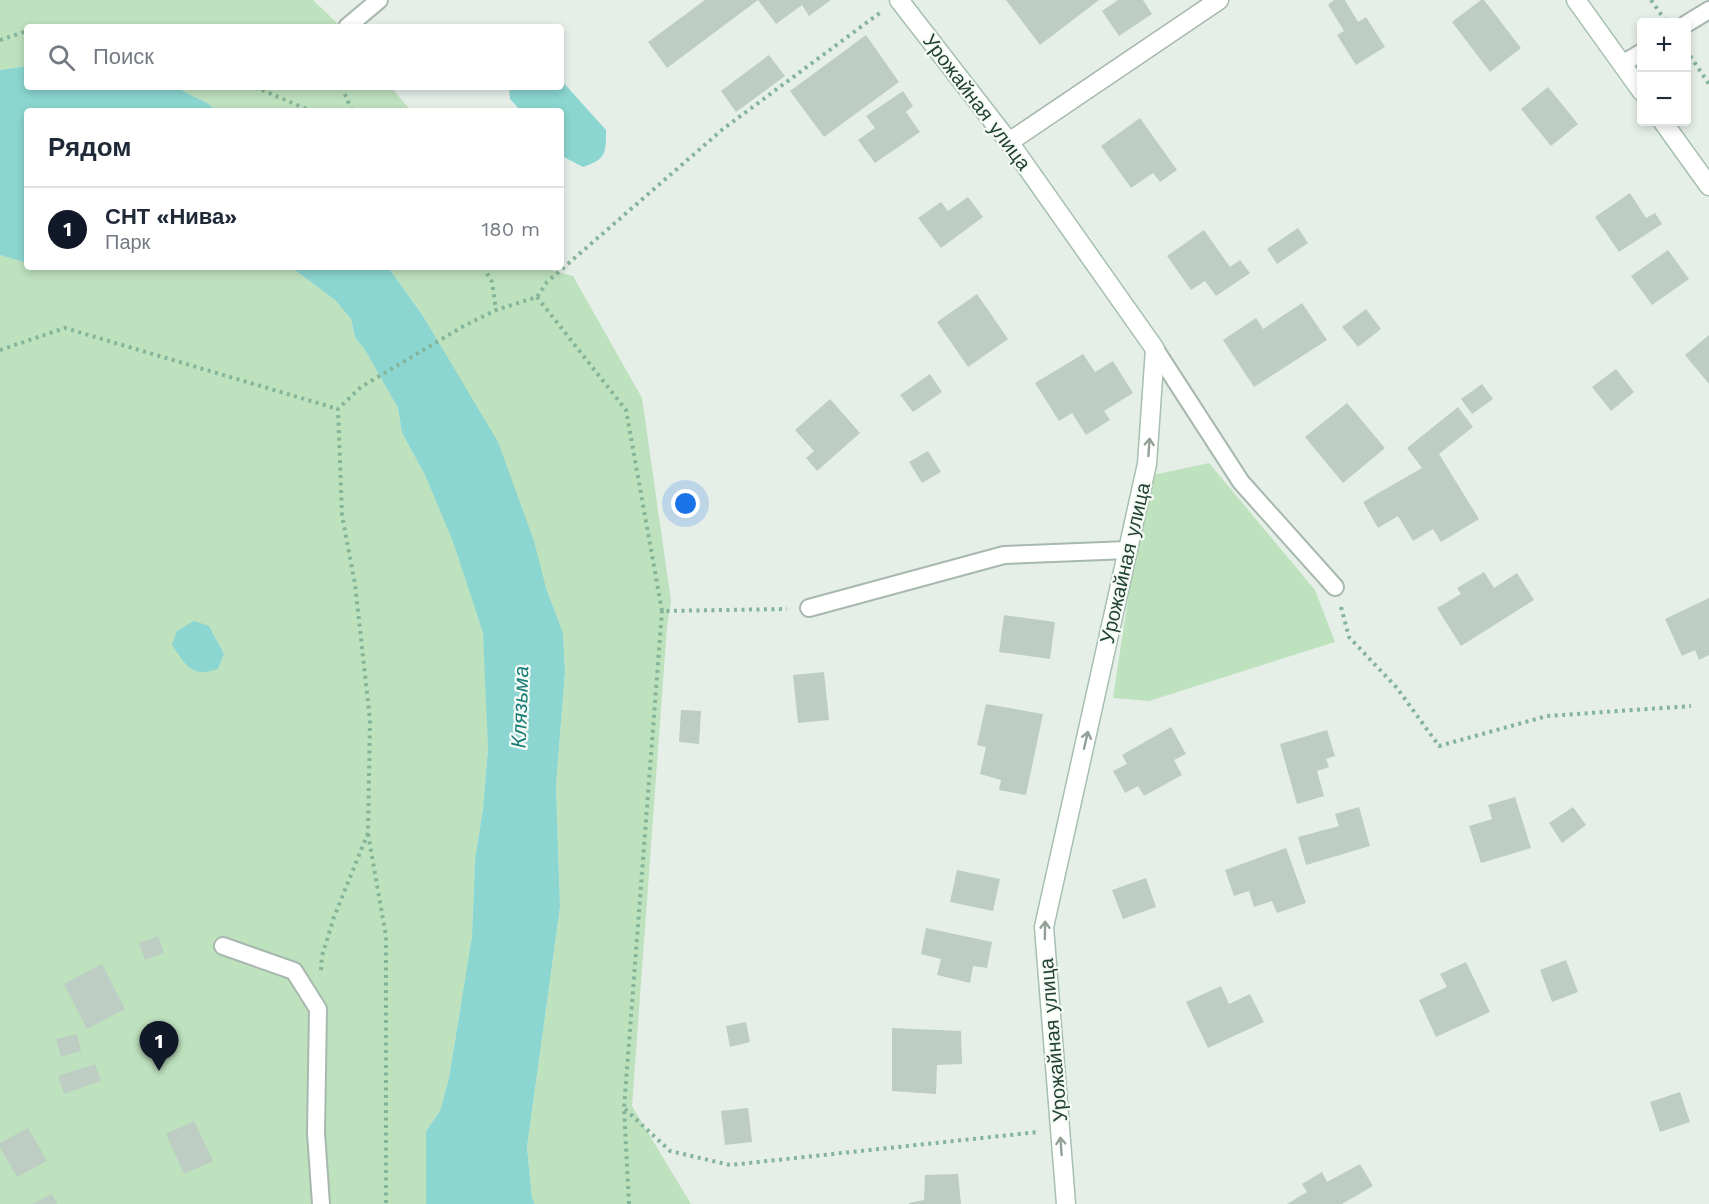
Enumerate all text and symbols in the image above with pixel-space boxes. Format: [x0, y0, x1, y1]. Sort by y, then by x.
map controls [1637, 18, 1691, 126]
button: + [1637, 18, 1691, 72]
search box [24, 24, 564, 90]
street label: Урожайная улица [918, 29, 1037, 176]
icon: search [45, 41, 78, 74]
text: Поиск [93, 44, 154, 69]
button: − [1637, 72, 1691, 126]
text: Рядом [48, 132, 131, 162]
text: СНТ «Нива» [105, 204, 237, 229]
text: 1 [63, 217, 72, 241]
text: 180 m [482, 217, 540, 241]
text: Парк [105, 230, 150, 254]
one-way arrow [1143, 437, 1154, 457]
street label: Урожайная улица [1095, 479, 1155, 646]
your location [671, 489, 700, 518]
water label: Клязьма [506, 665, 533, 749]
one-way arrow [1080, 731, 1092, 750]
one-way arrow [1040, 921, 1051, 941]
street label: Урожайная улица [1034, 956, 1072, 1123]
pin: 1 [140, 1022, 178, 1071]
one-way arrow [1056, 1136, 1067, 1156]

